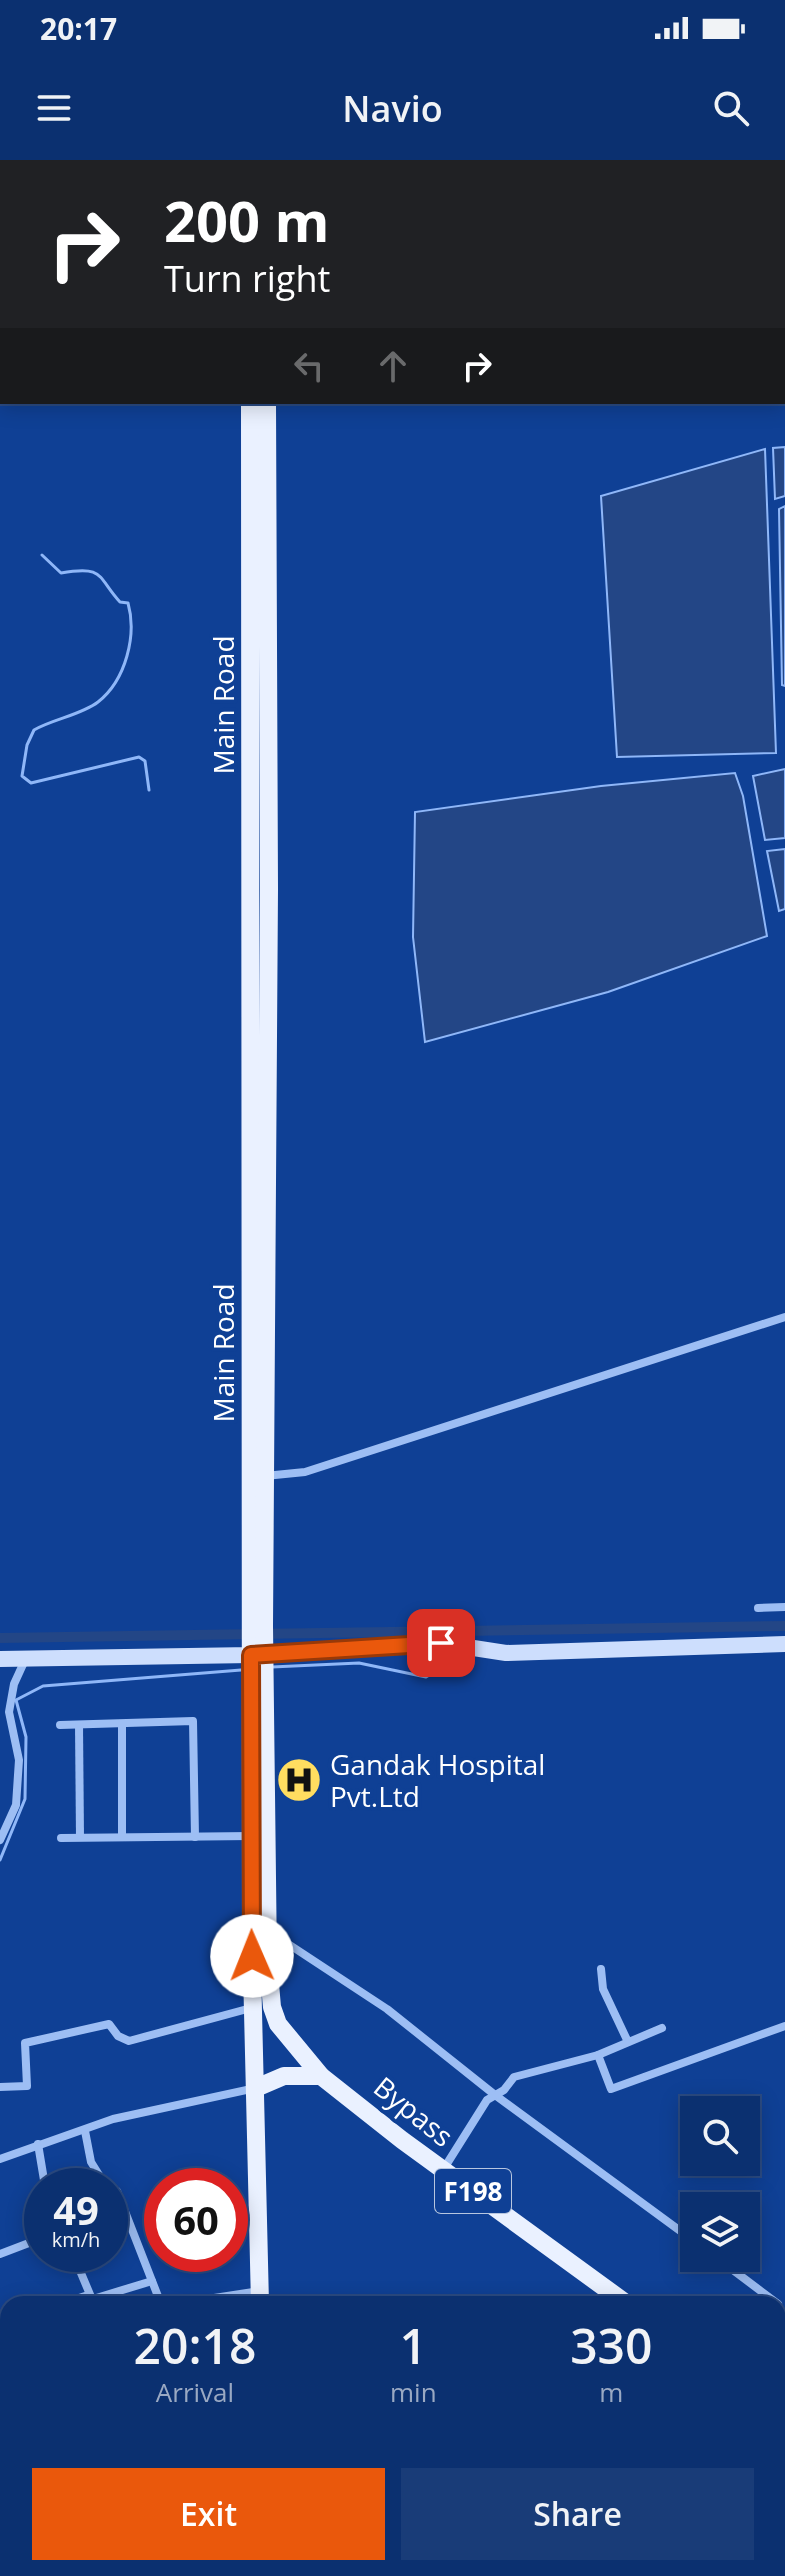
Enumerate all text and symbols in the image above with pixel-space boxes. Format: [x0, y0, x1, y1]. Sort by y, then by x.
text: 20:17 [40, 8, 117, 49]
text: Navio [342, 84, 443, 133]
icon: menu [32, 86, 76, 130]
icon: search [709, 86, 753, 130]
text: 200 m [164, 182, 330, 258]
icon: right [32, 192, 136, 296]
text: Turn right [164, 254, 330, 303]
icon: left [287, 344, 331, 388]
icon: ahead [371, 344, 415, 388]
icon: right [455, 344, 499, 388]
street label: Main Road [204, 635, 242, 775]
street label: Main Road [204, 1283, 242, 1423]
pin [407, 1609, 475, 1677]
icon: arrive [419, 1621, 463, 1665]
place label: Gandak Hospital Pvt.Ltd [330, 1745, 545, 1815]
hospital icon: Gandak Hospital Pvt.Ltd [275, 1756, 323, 1804]
position arrow [210, 1914, 294, 1998]
street label: Bypass [366, 2067, 462, 2155]
map controls [680, 2096, 760, 2272]
button: search [680, 2096, 760, 2176]
speed limit sign: 60 [144, 2168, 248, 2272]
road number: F198 [435, 2169, 511, 2213]
text: 49 [53, 2182, 99, 2237]
button: layers [680, 2192, 760, 2272]
text: km/h [52, 2226, 100, 2253]
text: 20:18 [134, 2313, 256, 2378]
text: 1 [400, 2313, 427, 2378]
text: 330 [570, 2313, 652, 2378]
text: Arrival [156, 2374, 234, 2410]
text: min [390, 2374, 437, 2410]
text: m [599, 2374, 623, 2410]
button: Exit [32, 2468, 385, 2560]
button: Share [401, 2468, 754, 2560]

